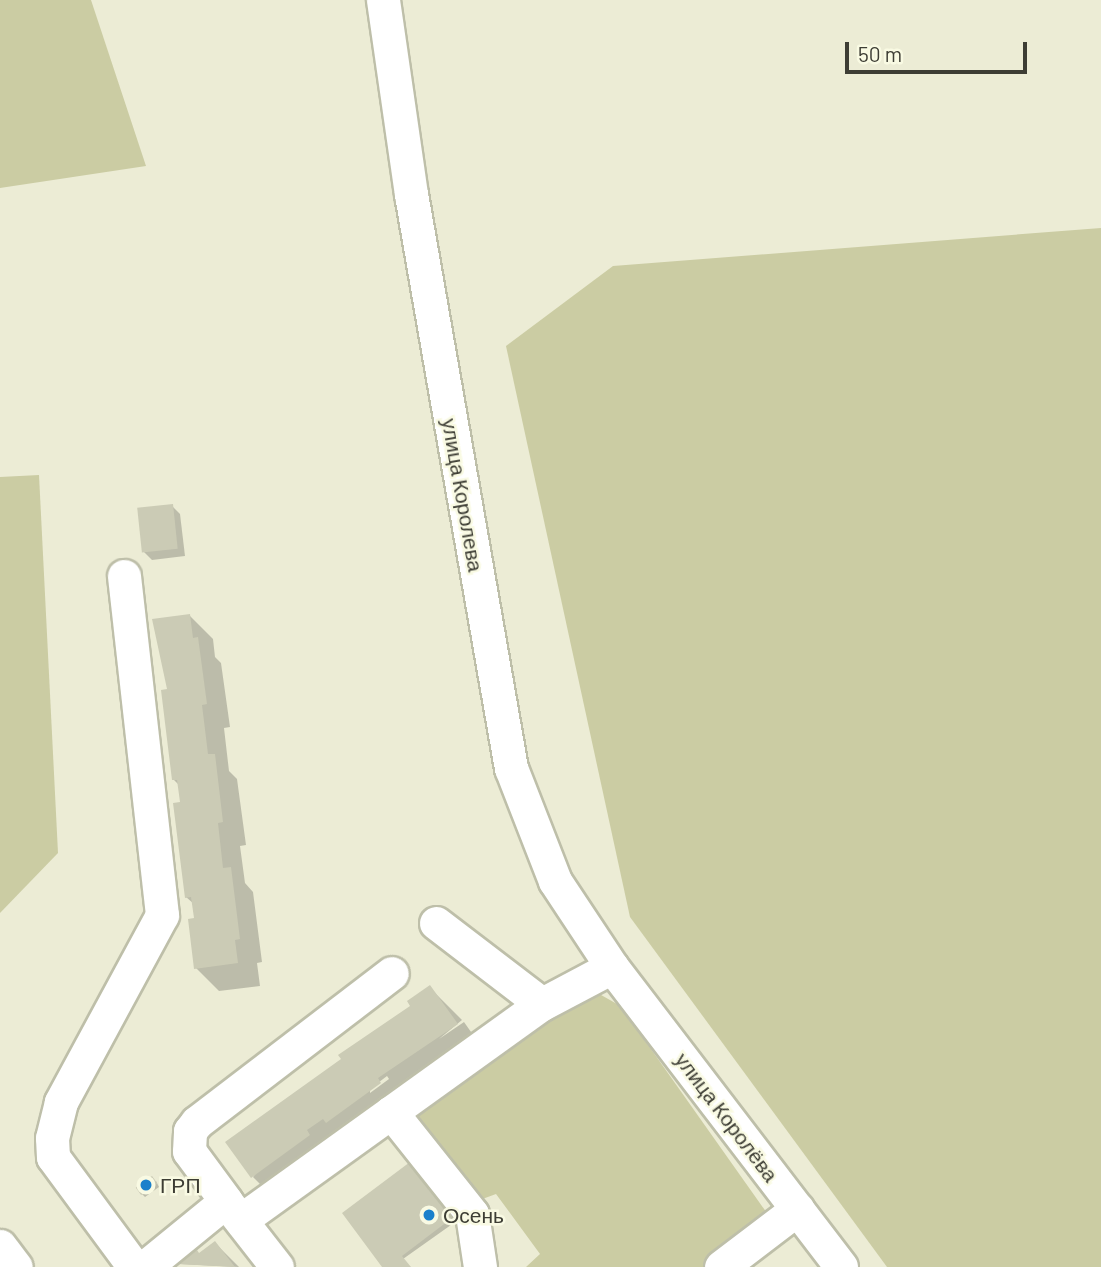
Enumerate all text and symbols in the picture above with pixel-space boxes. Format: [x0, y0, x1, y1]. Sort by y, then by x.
scale bar [849, 28, 1031, 72]
text: 50 m [858, 41, 902, 66]
street label: улица Королева [437, 416, 489, 574]
street label: улица Королёва [670, 1047, 784, 1187]
place label: ГРП [160, 1172, 200, 1198]
marker: ГРП [138, 1177, 154, 1193]
place label: Осень [443, 1202, 504, 1228]
marker: Осень [421, 1207, 437, 1223]

